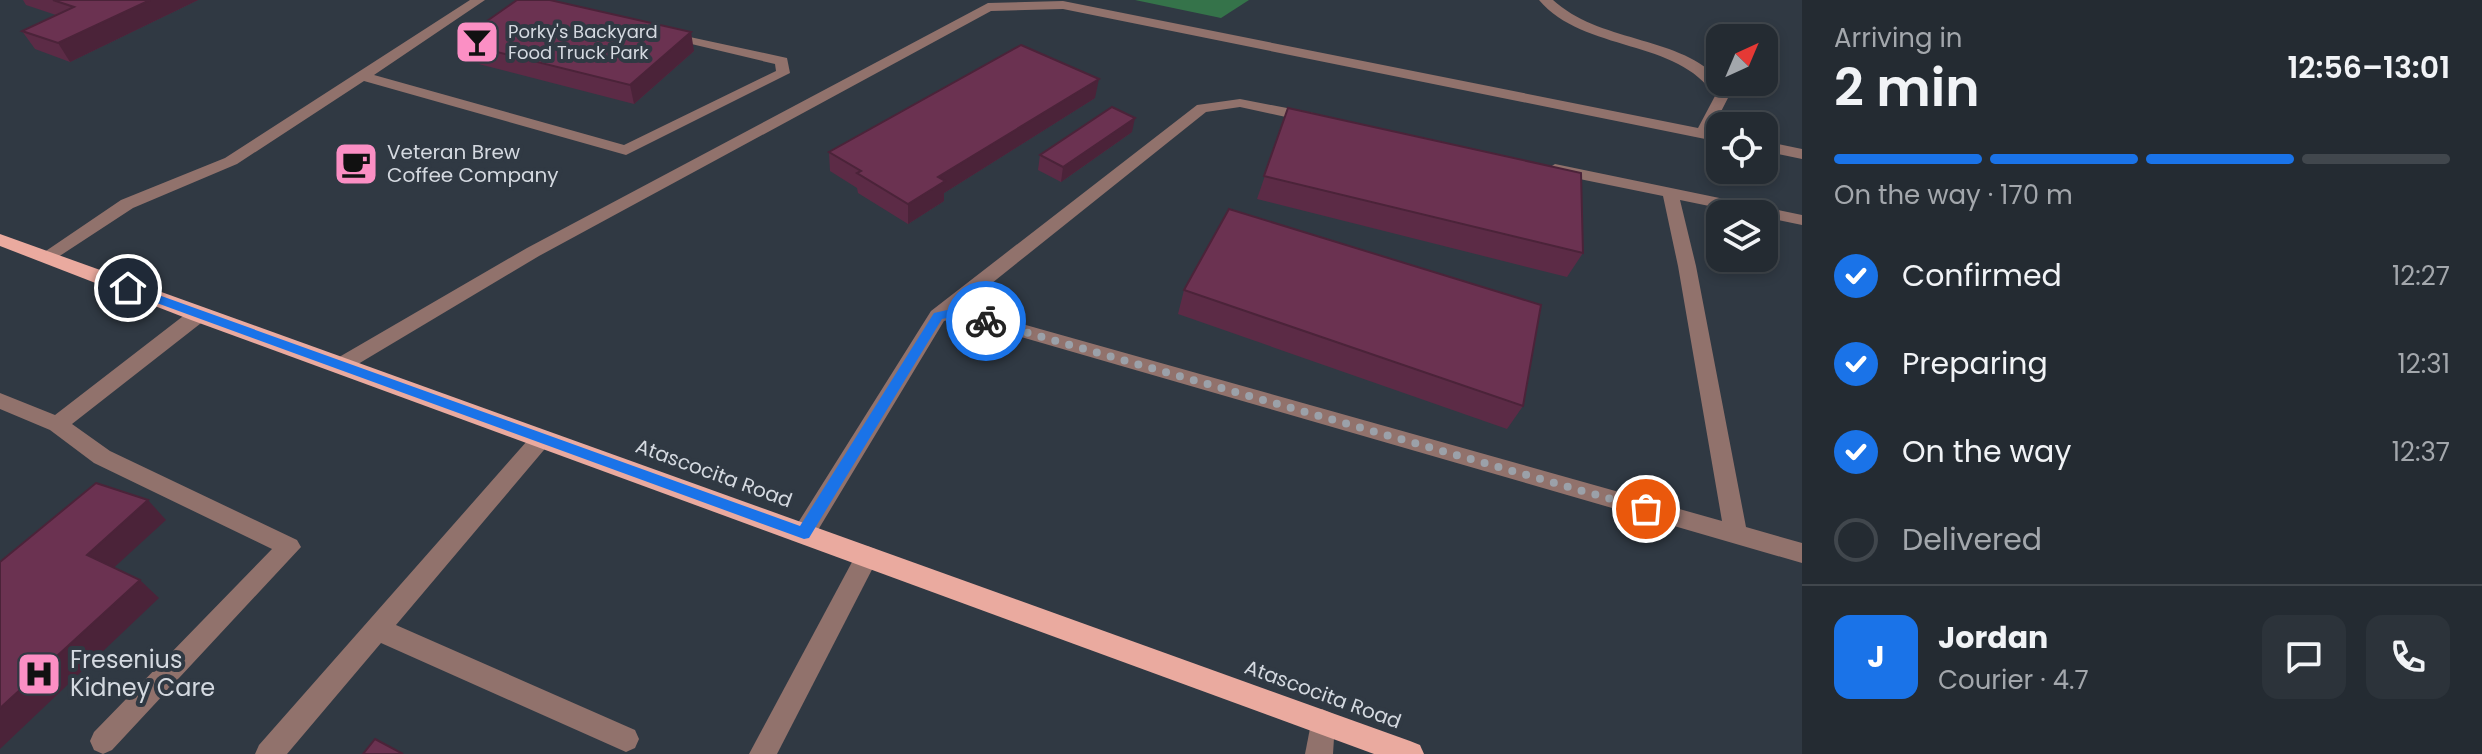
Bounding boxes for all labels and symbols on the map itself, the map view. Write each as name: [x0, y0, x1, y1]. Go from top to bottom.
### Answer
bar icon: Porky's Backyard Food Truck Park: [453, 18, 501, 66]
place label: Porky's Backyard Food Truck Park: [508, 19, 658, 65]
north arrow: [1706, 24, 1778, 96]
place label: Veteran Brew Coffee Company: [387, 138, 558, 189]
cafe icon: Veteran Brew Coffee Company: [332, 140, 380, 188]
pin: [94, 254, 162, 322]
courier: [946, 281, 1026, 361]
street label: Atascocita Road: [632, 432, 796, 514]
pin: [1612, 475, 1680, 543]
place label: Fresenius Kidney Care: [70, 643, 215, 704]
hospital icon: Fresenius Kidney Care: [15, 650, 63, 698]
street label: Atascocita Road: [1241, 653, 1405, 735]

